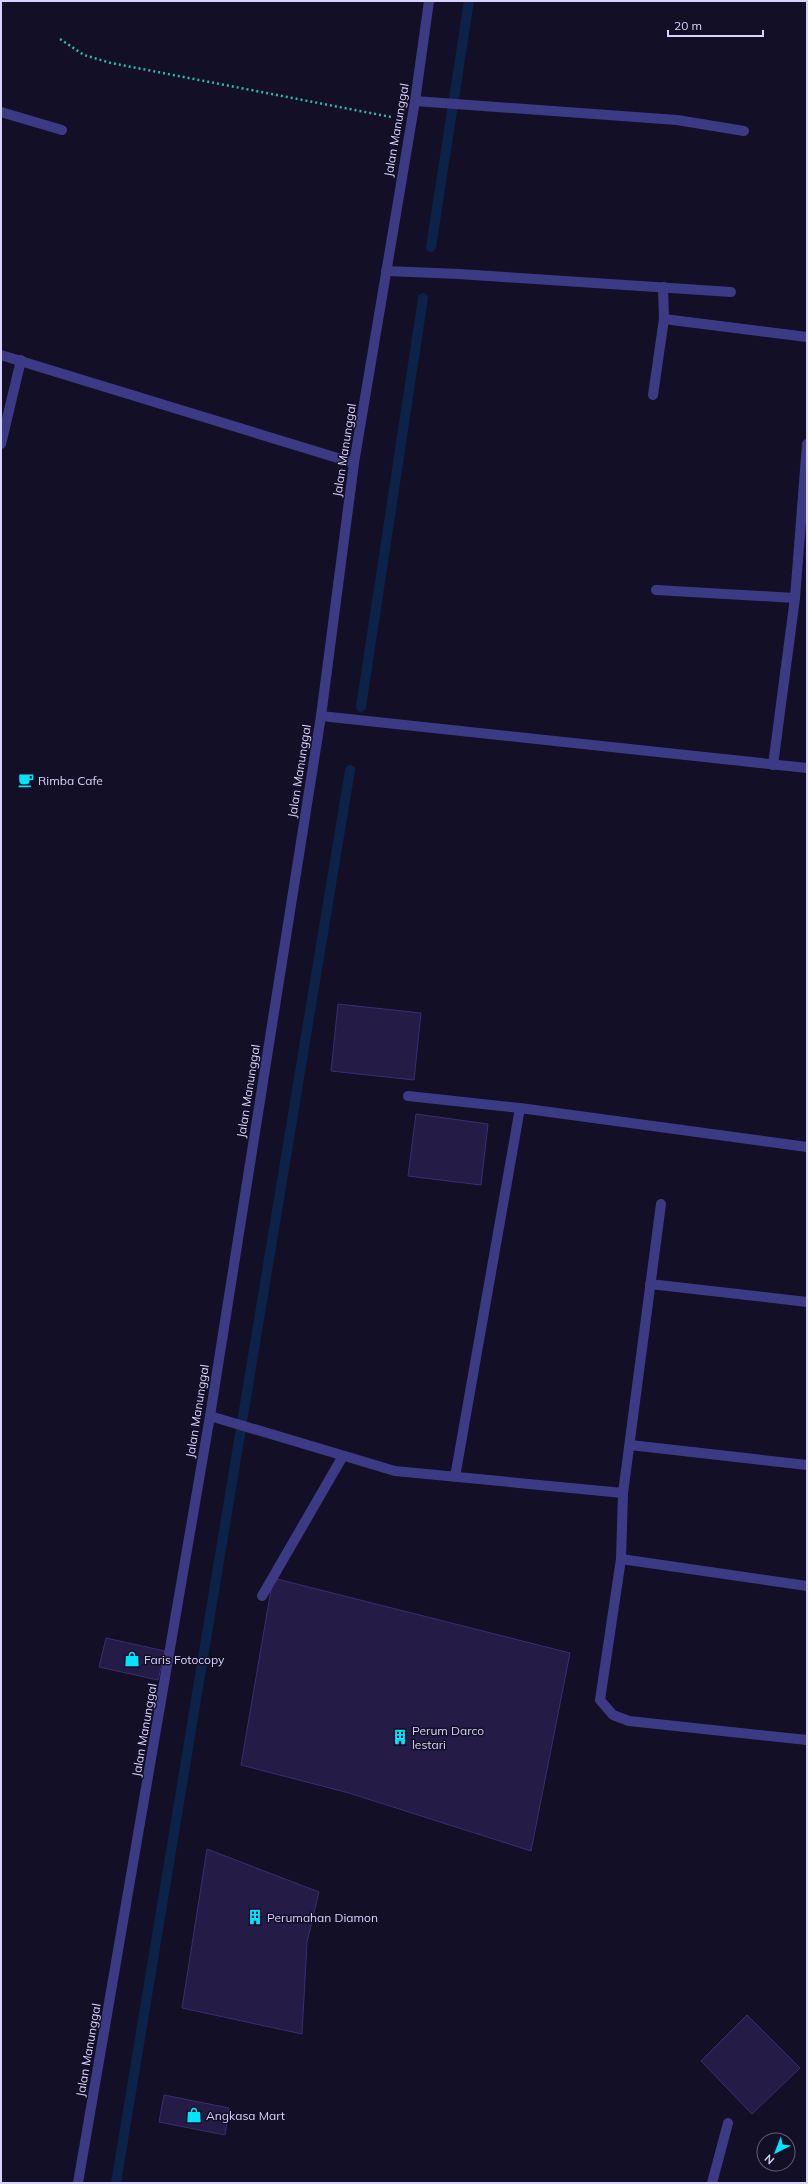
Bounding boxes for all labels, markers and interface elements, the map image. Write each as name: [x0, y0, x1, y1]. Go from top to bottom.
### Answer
scale bar: [668, 12, 763, 38]
text: 20 m: [674, 18, 702, 33]
street label: Jalan Manunggal: [380, 82, 412, 178]
street label: Jalan Manunggal: [329, 402, 359, 498]
street label: Jalan Manunggal: [284, 723, 314, 819]
cafe icon: Rimba Cafe: [17, 771, 35, 789]
place label: Rimba Cafe: [38, 773, 103, 788]
street label: Jalan Manunggal: [233, 1043, 263, 1139]
street label: Jalan Manunggal: [182, 1363, 212, 1459]
shop icon: Faris Fotocopy: [123, 1650, 141, 1668]
place label: Faris Fotocopy: [144, 1652, 225, 1667]
street label: Jalan Manunggal: [128, 1682, 160, 1778]
place label: Perum Darco lestari: [412, 1723, 484, 1752]
building icon: Perum Darco lestari: [391, 1728, 409, 1746]
building icon: Perumahan Diamon: [246, 1908, 264, 1926]
place label: Perumahan Diamon: [267, 1910, 378, 1925]
street label: Jalan Manunggal: [72, 2002, 104, 2098]
shop icon: Angkasa Mart: [185, 2106, 203, 2124]
place label: Angkasa Mart: [206, 2108, 285, 2123]
north arrow: [756, 2132, 796, 2172]
text: N: [762, 2151, 777, 2167]

